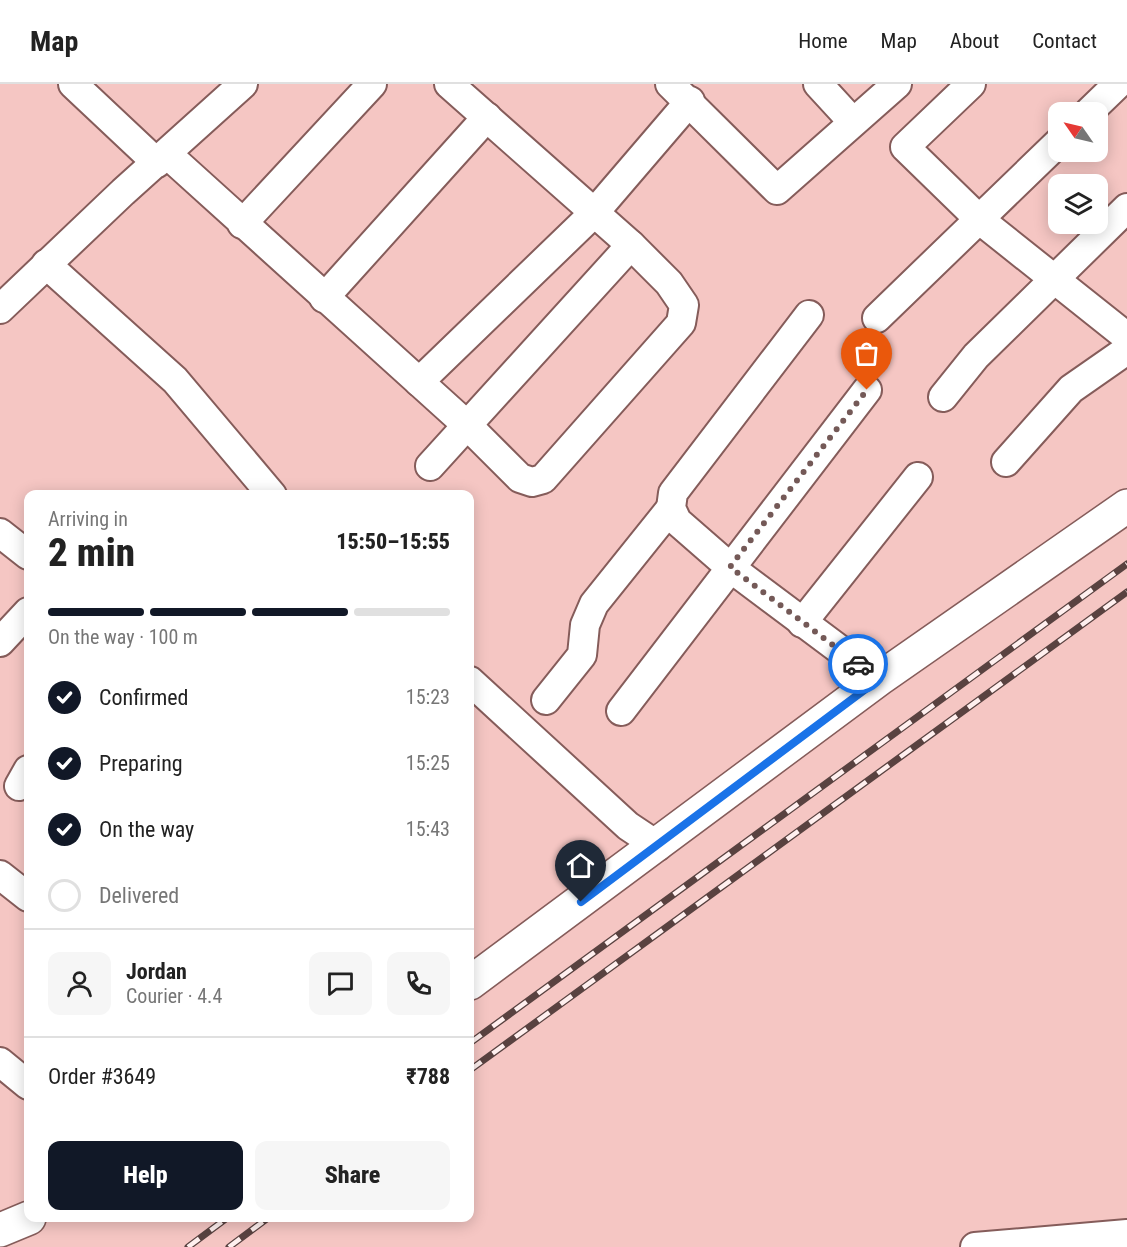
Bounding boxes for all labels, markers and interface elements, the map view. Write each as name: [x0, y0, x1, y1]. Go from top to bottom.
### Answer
text: Map: [30, 25, 78, 58]
text: Home: [798, 29, 848, 53]
text: Map: [881, 29, 917, 53]
text: About: [950, 29, 999, 53]
text: Contact: [1032, 29, 1097, 53]
north arrow: [1048, 102, 1108, 162]
map controls: [1048, 102, 1108, 234]
button: layers: [1048, 174, 1108, 234]
pin: [841, 328, 892, 390]
icon: bag: [850, 337, 883, 370]
text: Arriving in: [48, 507, 128, 531]
text: 15:50–15:55: [336, 529, 450, 554]
text: 2 min: [48, 530, 135, 576]
text: On the way · 100 m: [48, 625, 198, 649]
courier: [828, 634, 888, 694]
icon: car: [842, 648, 875, 681]
icon: check: [48, 681, 81, 714]
text: Confirmed: [99, 685, 188, 710]
text: 15:23: [406, 685, 450, 709]
icon: check: [48, 747, 81, 780]
text: Preparing: [99, 751, 183, 776]
text: 15:25: [406, 751, 450, 775]
icon: check: [48, 813, 81, 846]
text: On the way: [99, 817, 194, 842]
text: 15:43: [406, 817, 450, 841]
pin: [555, 840, 606, 902]
icon: home: [564, 849, 597, 882]
text: Delivered: [99, 883, 179, 908]
button: person: [48, 952, 111, 1015]
button: chat: [309, 952, 372, 1015]
button: phone: [387, 952, 450, 1015]
text: Jordan: [126, 959, 187, 984]
text: Courier · 4.4: [126, 984, 222, 1008]
text: Order #3649: [48, 1064, 156, 1089]
text: ₹788: [406, 1064, 450, 1089]
button: Help: [48, 1141, 243, 1210]
button: Share: [255, 1141, 450, 1210]

